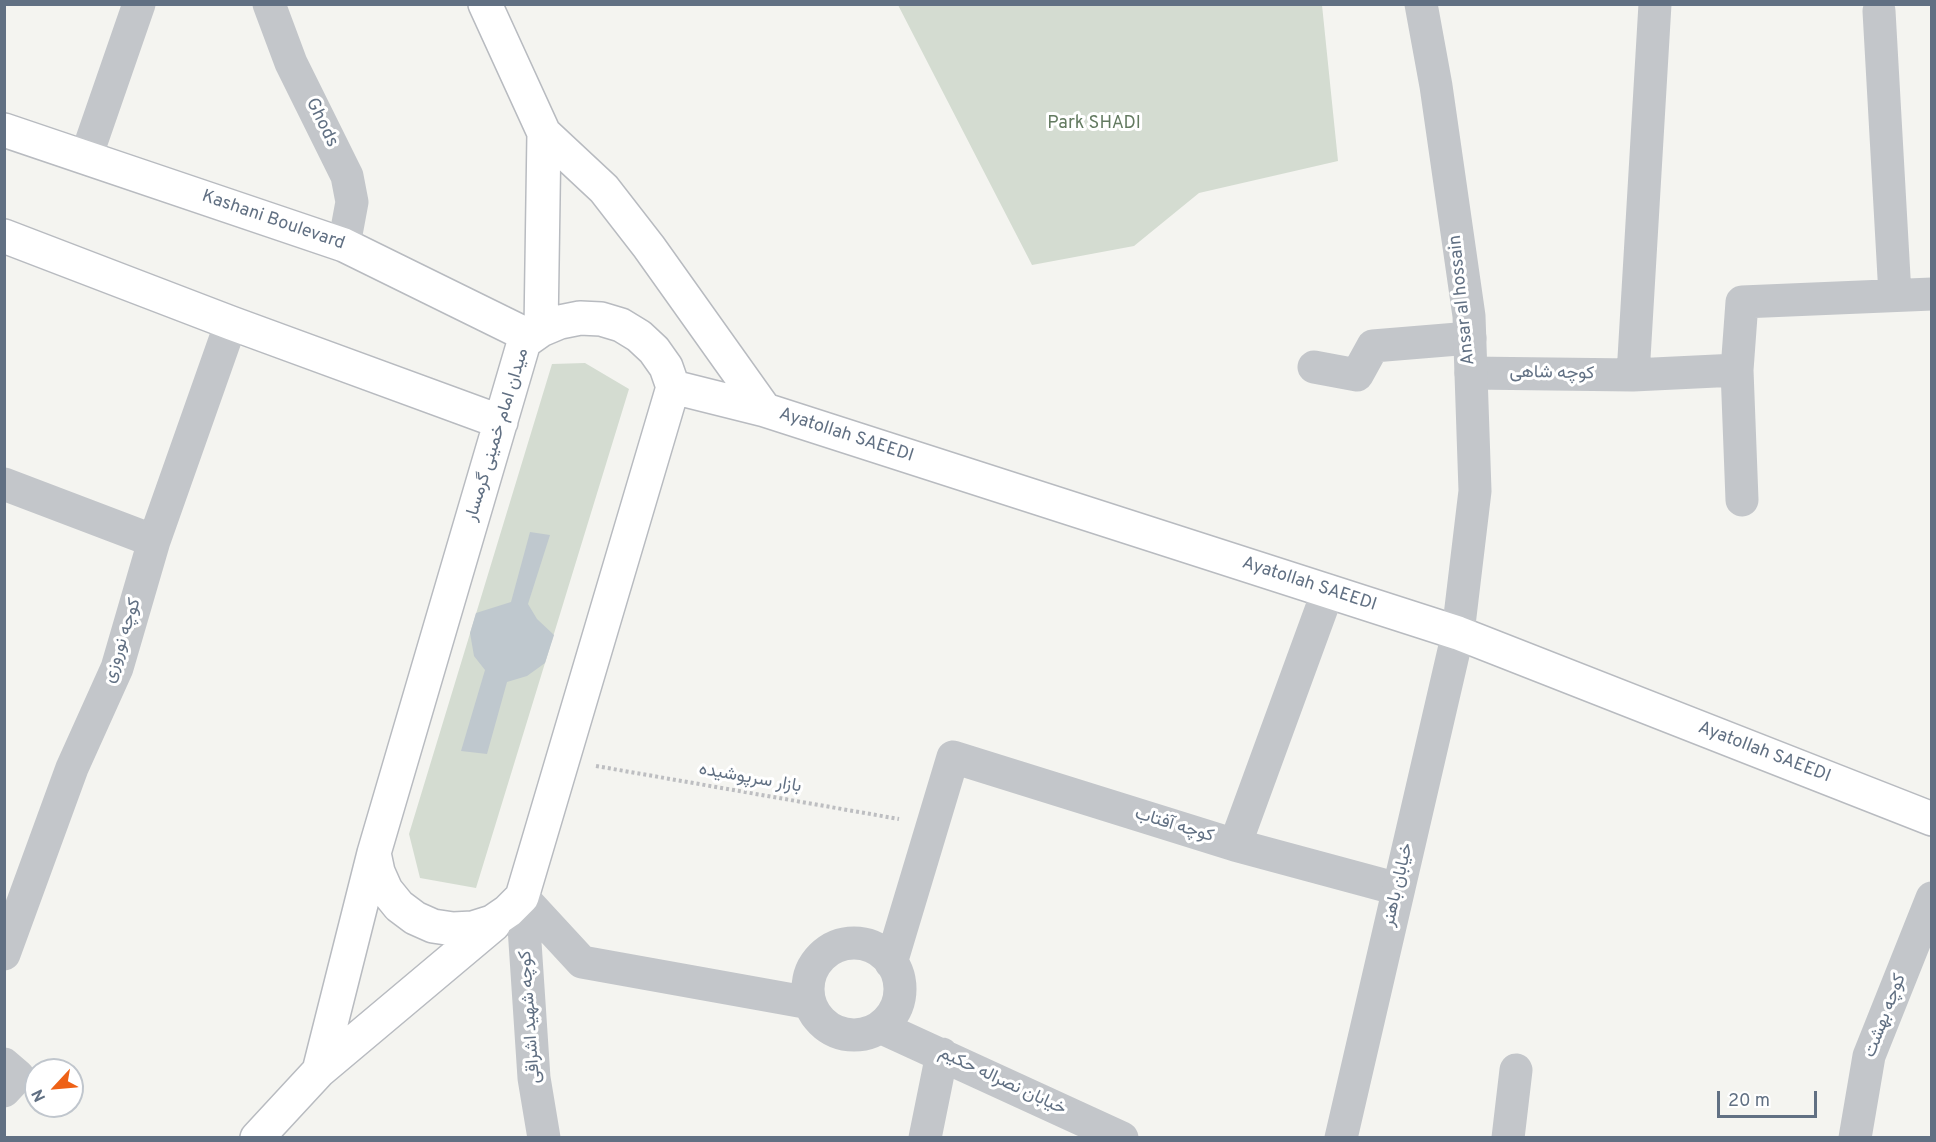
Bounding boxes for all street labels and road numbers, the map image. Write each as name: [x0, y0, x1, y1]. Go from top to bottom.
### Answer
street label: Ghods: [300, 95, 342, 151]
street label: Kashani Boulevard: [199, 186, 347, 256]
street label: Ansar al hossain: [1445, 234, 1481, 366]
street label: میدان امام خمینی گرمسار: [461, 346, 535, 524]
street label: کوچه شاهی: [1509, 362, 1595, 386]
street label: Ayatollah SAEEDI: [776, 404, 916, 468]
street label: Ayatollah SAEEDI: [1239, 553, 1379, 617]
street label: کوچه نوروزی: [99, 596, 147, 686]
street label: Ayatollah SAEEDI: [1695, 718, 1833, 788]
street label: بازار سرپوشیده: [697, 759, 803, 799]
street label: کوچه آفتاب: [1132, 804, 1216, 848]
street label: خیابان باهنر: [1379, 841, 1419, 929]
street label: کوچه شهید اشراقی: [516, 950, 546, 1084]
street label: کوچه بهشت: [1860, 971, 1912, 1061]
street label: خیابان نصراله حکیم: [935, 1043, 1069, 1121]

